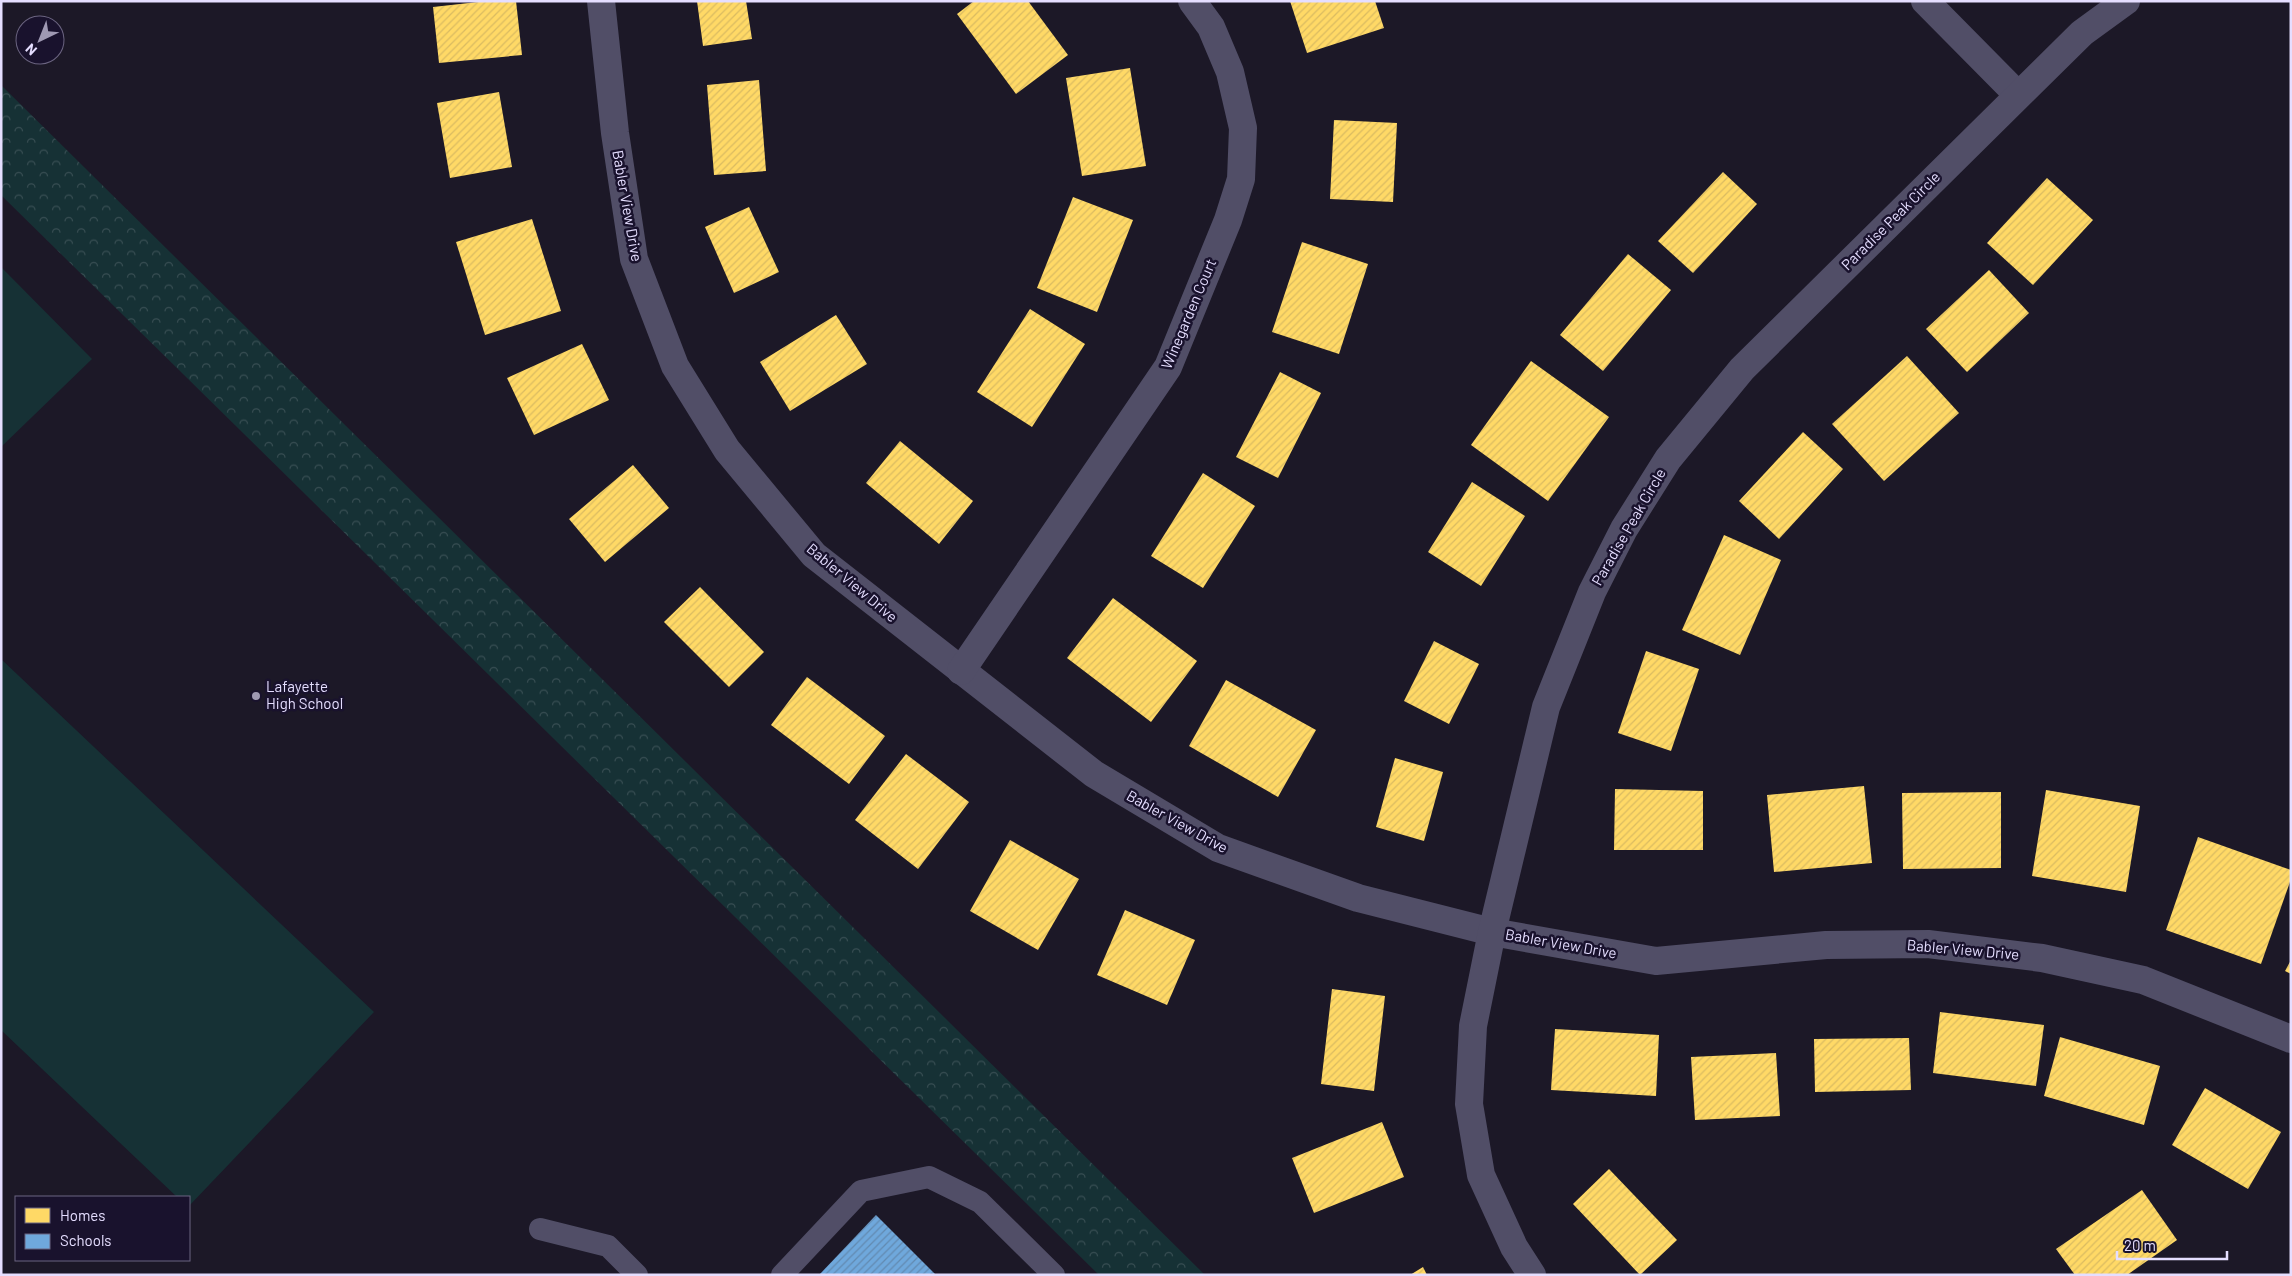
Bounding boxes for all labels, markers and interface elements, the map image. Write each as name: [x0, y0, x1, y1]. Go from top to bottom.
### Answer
north arrow: [15, 15, 65, 65]
text: N: [22, 40, 40, 59]
street label: Babler View Drive: [609, 149, 647, 263]
street label: Paradise Peak Circle: [1837, 167, 1943, 273]
street label: Winegarden Court: [1157, 256, 1219, 371]
street label: Paradise Peak Circle: [1587, 465, 1669, 588]
street label: Babler View Drive: [804, 539, 902, 625]
place label: Lafayette High School: [266, 677, 343, 712]
marker: Lafayette High School: [250, 690, 262, 702]
street label: Babler View Drive: [1124, 786, 1231, 856]
street label: Babler View Drive: [1504, 924, 1618, 962]
street label: Babler View Drive: [1906, 935, 2020, 963]
legend: [15, 1196, 190, 1261]
text: Homes: [60, 1206, 105, 1224]
scale bar: [2117, 1228, 2227, 1260]
text: Schools: [60, 1231, 112, 1249]
text: 20 m: [2124, 1236, 2156, 1254]

